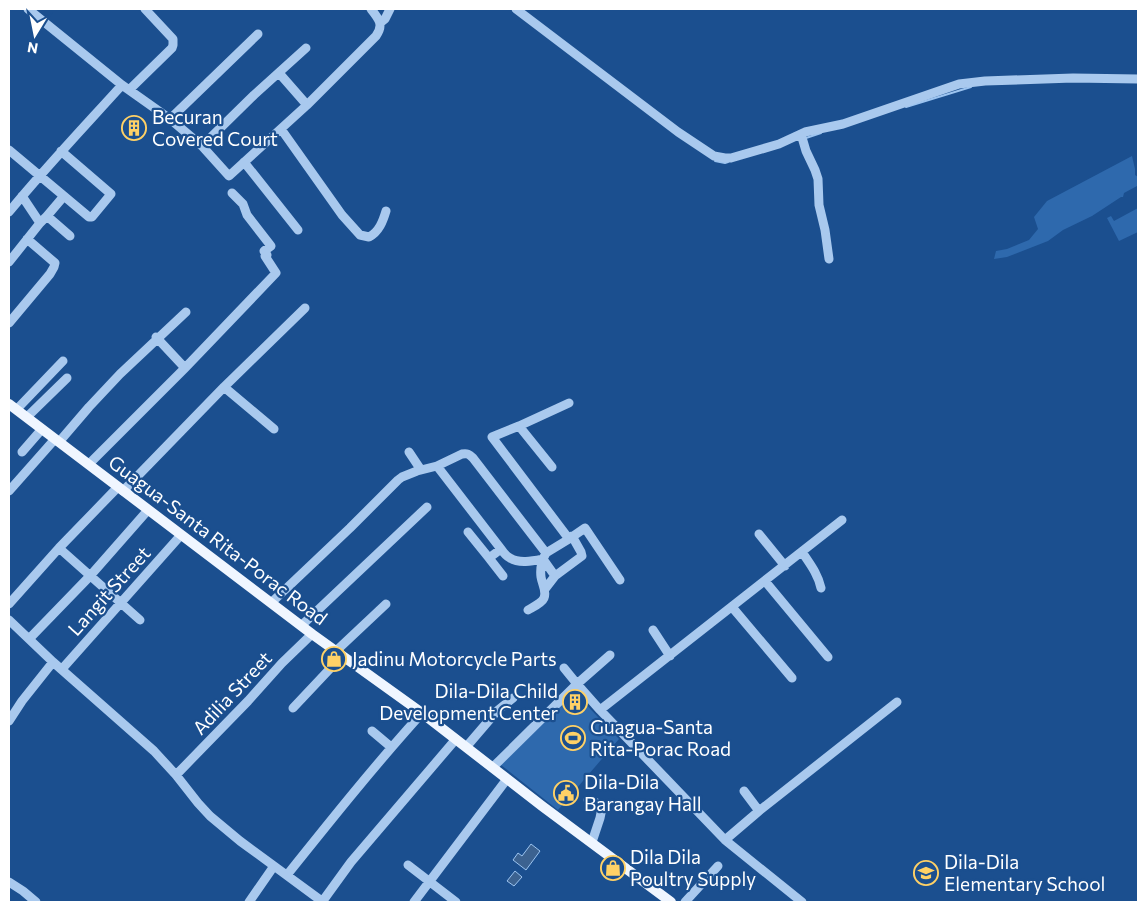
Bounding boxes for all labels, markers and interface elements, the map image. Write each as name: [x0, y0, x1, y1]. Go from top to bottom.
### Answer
north arrow: [10, 10, 60, 60]
text: N: [26, 39, 39, 58]
place label: Becuran Covered Court: [152, 105, 278, 150]
building icon: Becuran Covered Court: [121, 115, 147, 141]
street label: Guagua-Santa Rita-Porac Road: [104, 450, 332, 629]
street label: Langit Street: [63, 541, 155, 640]
street label: Adilia Street: [187, 646, 276, 739]
shop icon: Jadinu Motorcycle Parts: [321, 646, 347, 672]
place label: Jadinu Motorcycle Parts: [352, 647, 557, 670]
place label: Dila-Dila Child Development Center: [379, 679, 558, 724]
building icon: Dila-Dila Child Development Center: [562, 689, 588, 715]
place label: Guagua-Santa Rita-Porac Road: [590, 715, 731, 760]
sports icon: Guagua-Santa Rita-Porac Road: [560, 725, 586, 751]
place label: Dila-Dila Barangay Hall: [584, 770, 702, 815]
public building icon: Dila-Dila Barangay Hall: [553, 780, 579, 806]
place label: Dila Dila Poultry Supply: [630, 845, 756, 890]
place label: Dila-Dila Elementary School: [944, 850, 1105, 895]
shop icon: Dila Dila Poultry Supply: [600, 855, 626, 881]
school or university icon: Dila-Dila Elementary School: [913, 860, 939, 886]

